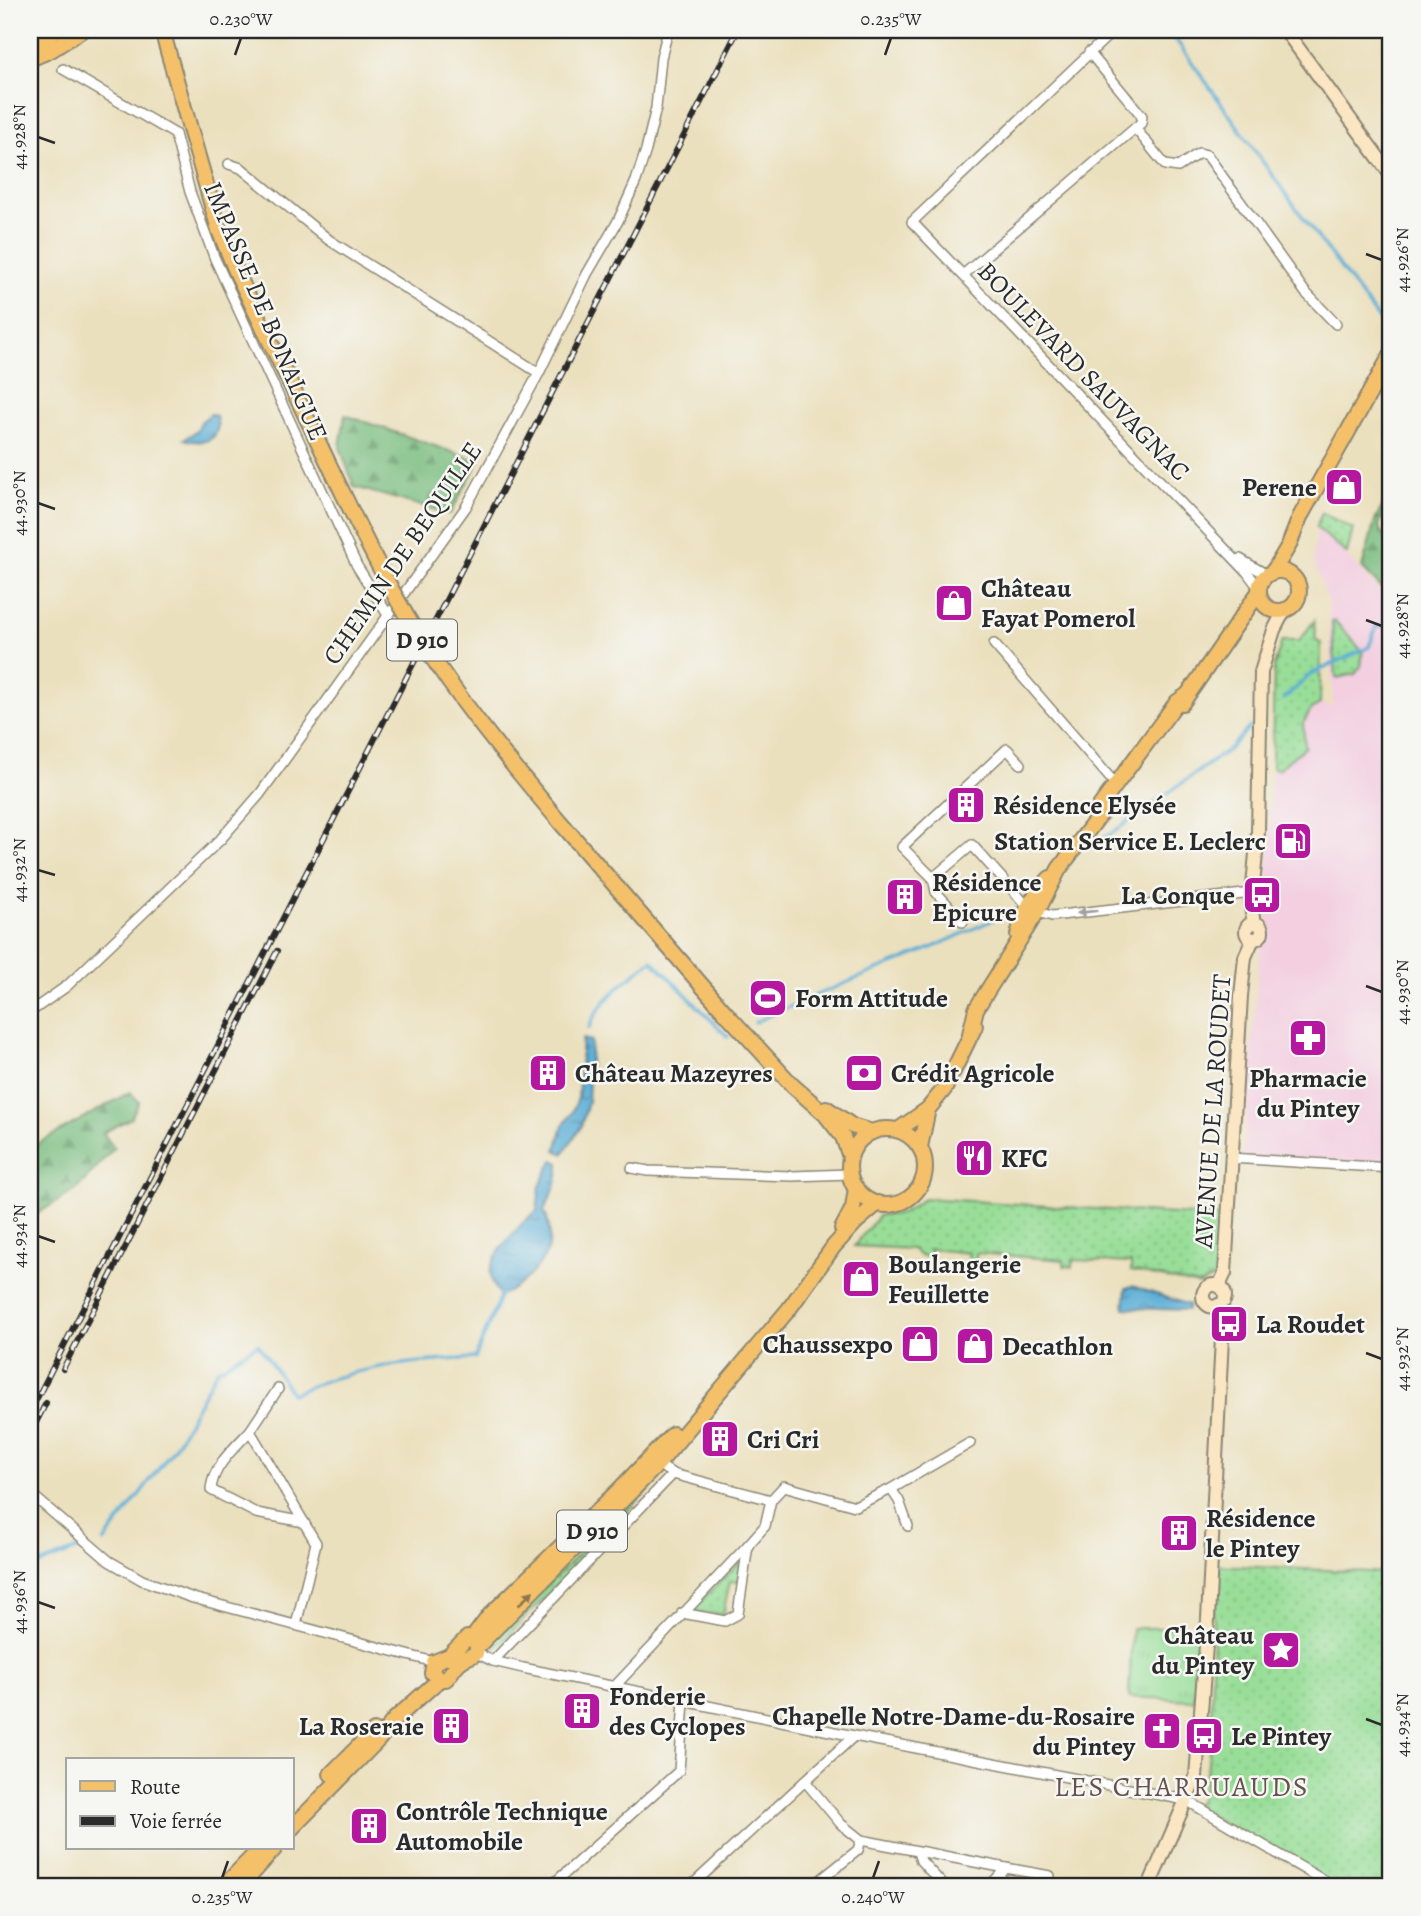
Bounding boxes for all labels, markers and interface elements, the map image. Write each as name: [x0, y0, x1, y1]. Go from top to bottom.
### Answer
text: 0.230°W: [210, 7, 273, 31]
text: 0.235°W: [860, 7, 922, 31]
text: 44.928°N: [7, 104, 31, 170]
street label: IMPASSE DE BONALGUE: [195, 176, 336, 446]
text: 44.926°N: [1390, 227, 1414, 293]
street label: BOULEVARD SAUVAGNAC: [970, 254, 1198, 488]
street label: CHEMIN DE BEQUILLE: [315, 435, 490, 671]
shop icon: Perene: [1323, 466, 1365, 508]
text: 44.930°N: [7, 470, 31, 536]
place label: Perene: [1242, 470, 1317, 505]
place label: Château Fayat Pomerol: [981, 571, 1135, 636]
shop icon: Château Fayat Pomerol: [933, 582, 975, 624]
text: 44.928°N: [1390, 593, 1414, 659]
road number: D 910: [387, 620, 457, 660]
building icon: Résidence Elysée: [945, 784, 987, 826]
place label: Résidence Elysée: [993, 788, 1176, 823]
fuel station icon: Station Service E. Leclerc: [1272, 820, 1314, 862]
place label: Station Service E. Leclerc: [994, 824, 1266, 859]
text: 44.932°N: [7, 838, 31, 902]
place label: Résidence Epicure: [932, 865, 1042, 930]
bus stop icon: La Conque: [1241, 874, 1283, 916]
building icon: Résidence Epicure: [884, 876, 926, 918]
place label: La Conque: [1121, 878, 1235, 913]
one-way arrow: [1076, 907, 1098, 918]
text: 44.930°N: [1390, 959, 1414, 1025]
street label: AVENUE DE LA ROUDET: [1185, 973, 1240, 1250]
sports icon: Form Attitude: [747, 977, 789, 1019]
place label: Form Attitude: [795, 981, 948, 1016]
pharmacy icon: Pharmacie du Pintey: [1287, 1017, 1329, 1059]
building icon: Château Mazeyres: [527, 1052, 569, 1094]
bank icon: Crédit Agricole: [843, 1052, 885, 1094]
place label: Château Mazeyres: [575, 1056, 773, 1091]
place label: Crédit Agricole: [891, 1056, 1055, 1091]
place label: Pharmacie du Pintey: [1249, 1061, 1367, 1126]
restaurant icon: KFC: [953, 1137, 995, 1179]
place label: KFC: [1001, 1141, 1048, 1176]
text: 44.934°N: [7, 1204, 31, 1268]
place label: Boulangerie Feuillette: [888, 1247, 1021, 1312]
shop icon: Boulangerie Feuillette: [840, 1258, 882, 1300]
bus stop icon: La Roudet: [1208, 1303, 1250, 1345]
place label: La Roudet: [1256, 1307, 1365, 1342]
shop icon: Chaussexpo: [899, 1323, 941, 1365]
shop icon: Decathlon: [954, 1325, 996, 1367]
place label: Chaussexpo: [763, 1327, 893, 1362]
text: 44.932°N: [1390, 1327, 1414, 1391]
place label: Decathlon: [1002, 1329, 1113, 1364]
building icon: Cri Cri: [699, 1418, 741, 1460]
place label: Cri Cri: [747, 1422, 819, 1457]
place label: Résidence le Pintey: [1206, 1501, 1316, 1566]
road number: D 910: [557, 1511, 627, 1552]
building icon: Résidence le Pintey: [1158, 1512, 1200, 1554]
text: 44.936°N: [7, 1570, 31, 1634]
one-way arrow: [518, 1590, 534, 1606]
place label: Château du Pintey: [1151, 1618, 1255, 1683]
place icon: Château du Pintey: [1260, 1629, 1302, 1671]
place label: Fonderie des Cyclopes: [609, 1679, 746, 1744]
building icon: Fonderie des Cyclopes: [561, 1690, 603, 1732]
text: 44.934°N: [1390, 1693, 1414, 1757]
place label: Chapelle Notre-Dame-du-Rosaire du Pintey: [772, 1699, 1136, 1764]
building icon: La Roseraie: [430, 1705, 472, 1747]
place label: La Roseraie: [299, 1709, 424, 1744]
church icon: Chapelle Notre-Dame-du-Rosaire du Pintey: [1141, 1710, 1183, 1752]
bus stop icon: Le Pintey: [1183, 1715, 1225, 1757]
place label: Le Pintey: [1231, 1719, 1332, 1754]
legend: [66, 1758, 294, 1850]
district label: LES CHARRUAUDS: [1054, 1768, 1310, 1806]
text: Route: [130, 1773, 180, 1801]
place label: Contrôle Technique Automobile: [395, 1794, 608, 1859]
building icon: Contrôle Technique Automobile: [348, 1805, 390, 1847]
text: Voie ferrée: [129, 1807, 222, 1835]
text: 0.235°W: [191, 1885, 253, 1909]
text: 0.240°W: [841, 1885, 905, 1909]

